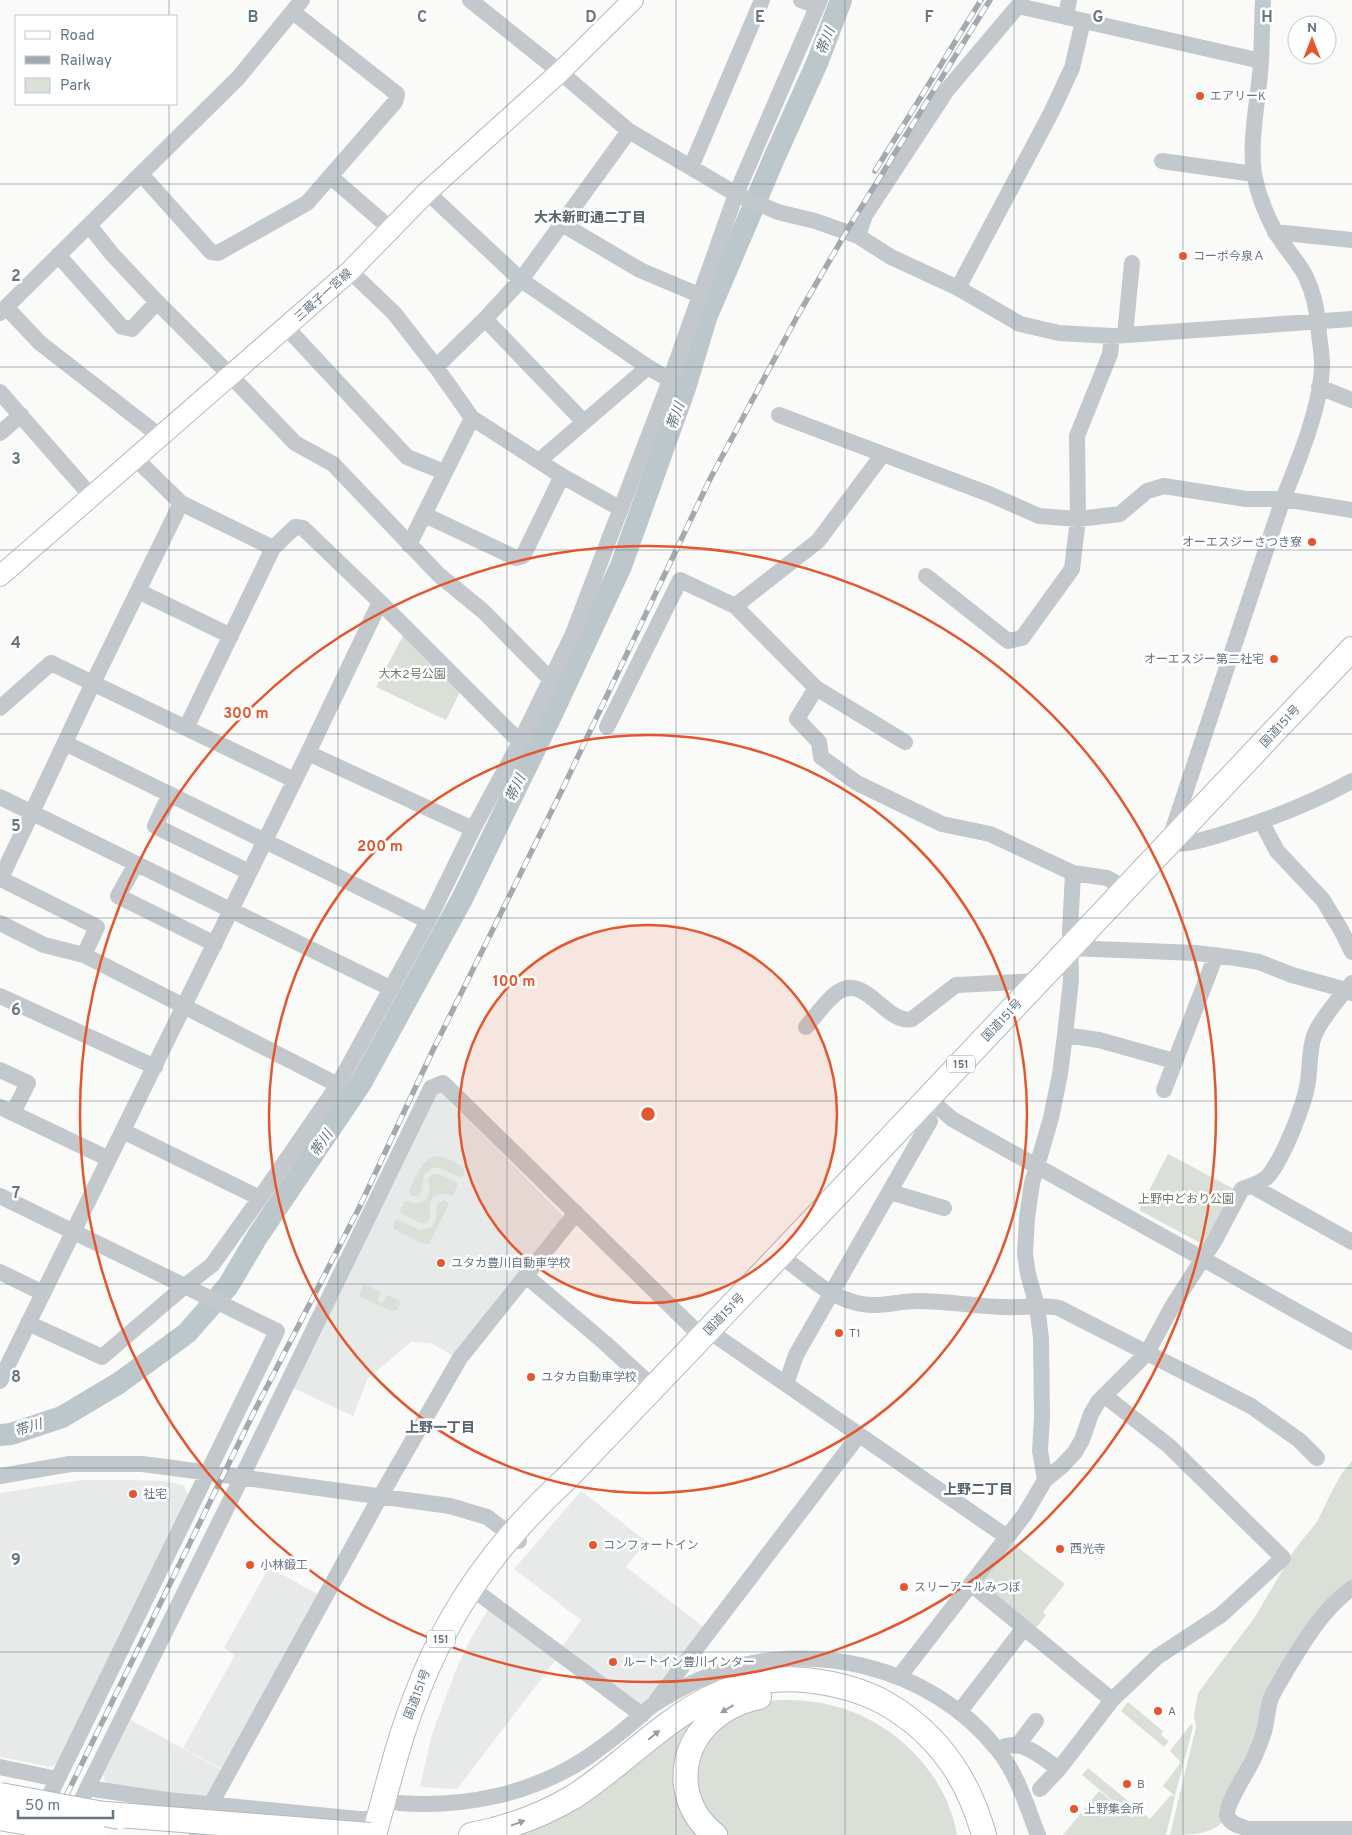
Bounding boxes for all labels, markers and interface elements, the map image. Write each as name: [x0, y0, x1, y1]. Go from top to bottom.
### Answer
text: B: [247, 8, 259, 28]
text: C: [417, 8, 427, 28]
text: D: [585, 8, 597, 28]
text: E: [755, 8, 765, 28]
text: F: [924, 8, 934, 28]
text: G: [1093, 8, 1103, 28]
text: H: [1261, 8, 1273, 28]
legend: [15, 15, 178, 105]
north arrow: [1287, 15, 1337, 65]
text: N: [1307, 20, 1317, 37]
water label: 帯川: [813, 24, 840, 58]
text: Road: [60, 27, 95, 46]
text: Railway: [60, 52, 112, 71]
text: Park: [60, 77, 91, 96]
place label: エアリーK: [1210, 89, 1266, 105]
marker: エアリーK: [1194, 90, 1206, 102]
district label: 大木新町通二丁目: [534, 210, 646, 227]
place label: コーポ今泉Ａ: [1193, 249, 1265, 265]
marker: コーポ今泉Ａ: [1177, 250, 1189, 262]
street label: 三蔵子一宮線: [292, 266, 356, 326]
text: 2: [11, 267, 21, 287]
water label: 帯川: [664, 399, 690, 433]
text: 3: [11, 450, 21, 470]
place label: オーエスジーさつき寮: [1182, 535, 1302, 551]
marker: オーエスジーさつき寮: [1306, 536, 1318, 548]
text: 4: [11, 634, 21, 654]
place label: オーエスジー第二社宅: [1144, 652, 1264, 668]
marker: オーエスジー第二社宅: [1268, 653, 1280, 665]
park label: 大木2号公園: [378, 667, 446, 683]
street label: 国道151号: [1257, 702, 1304, 751]
text: 300 m: [223, 705, 269, 724]
water label: 帯川: [503, 771, 531, 805]
text: 5: [11, 817, 21, 837]
text: 200 m: [357, 838, 403, 857]
text: 100 m: [493, 973, 535, 992]
street label: 国道151号: [979, 996, 1026, 1045]
text: 6: [11, 1001, 21, 1021]
road number: 151: [947, 1056, 975, 1072]
centre of rings: [639, 1105, 657, 1123]
water label: 帯川: [307, 1126, 338, 1160]
text: 7: [12, 1184, 20, 1204]
park label: 上野中どおり公園: [1138, 1192, 1234, 1208]
place label: ユタカ豊川自動車学校: [451, 1256, 571, 1272]
marker: ユタカ豊川自動車学校: [435, 1257, 447, 1269]
street label: 国道151号: [701, 1290, 749, 1339]
place label: T1: [849, 1326, 861, 1342]
marker: T1: [833, 1327, 845, 1339]
text: 8: [11, 1368, 21, 1388]
place label: ユタカ自動車学校: [541, 1370, 637, 1386]
marker: ユタカ自動車学校: [525, 1371, 537, 1383]
water label: 帯川: [13, 1416, 46, 1440]
district label: 上野一丁目: [405, 1420, 475, 1437]
district label: 上野二丁目: [943, 1482, 1013, 1499]
place label: 社宅: [143, 1487, 167, 1503]
marker: 社宅: [127, 1488, 139, 1500]
place label: コンフォートイン: [603, 1538, 699, 1554]
marker: コンフォートイン: [587, 1539, 599, 1551]
place label: 西光寺: [1070, 1542, 1106, 1558]
marker: 西光寺: [1054, 1543, 1066, 1555]
text: 9: [11, 1551, 21, 1571]
place label: 小林鍛工: [260, 1558, 308, 1574]
marker: 小林鍛工: [244, 1559, 256, 1571]
place label: スリーアールみつぼ: [914, 1580, 1021, 1596]
marker: スリーアールみつぼ: [898, 1581, 910, 1593]
road number: 151: [427, 1630, 455, 1648]
place label: ルートイン豊川インター: [623, 1655, 755, 1671]
marker: ルートイン豊川インター: [607, 1656, 619, 1668]
street label: 国道151号: [401, 1667, 435, 1722]
one-way arrow: [721, 1704, 734, 1713]
place label: A: [1168, 1704, 1176, 1720]
marker: A: [1152, 1705, 1164, 1717]
one-way arrow: [647, 1729, 660, 1740]
place label: B: [1137, 1777, 1145, 1793]
marker: B: [1121, 1778, 1133, 1790]
scale bar: [18, 1788, 112, 1820]
text: 50 m: [25, 1797, 60, 1816]
place label: 上野集会所: [1084, 1802, 1144, 1818]
marker: 上野集会所: [1068, 1803, 1080, 1815]
one-way arrow: [511, 1819, 526, 1826]

